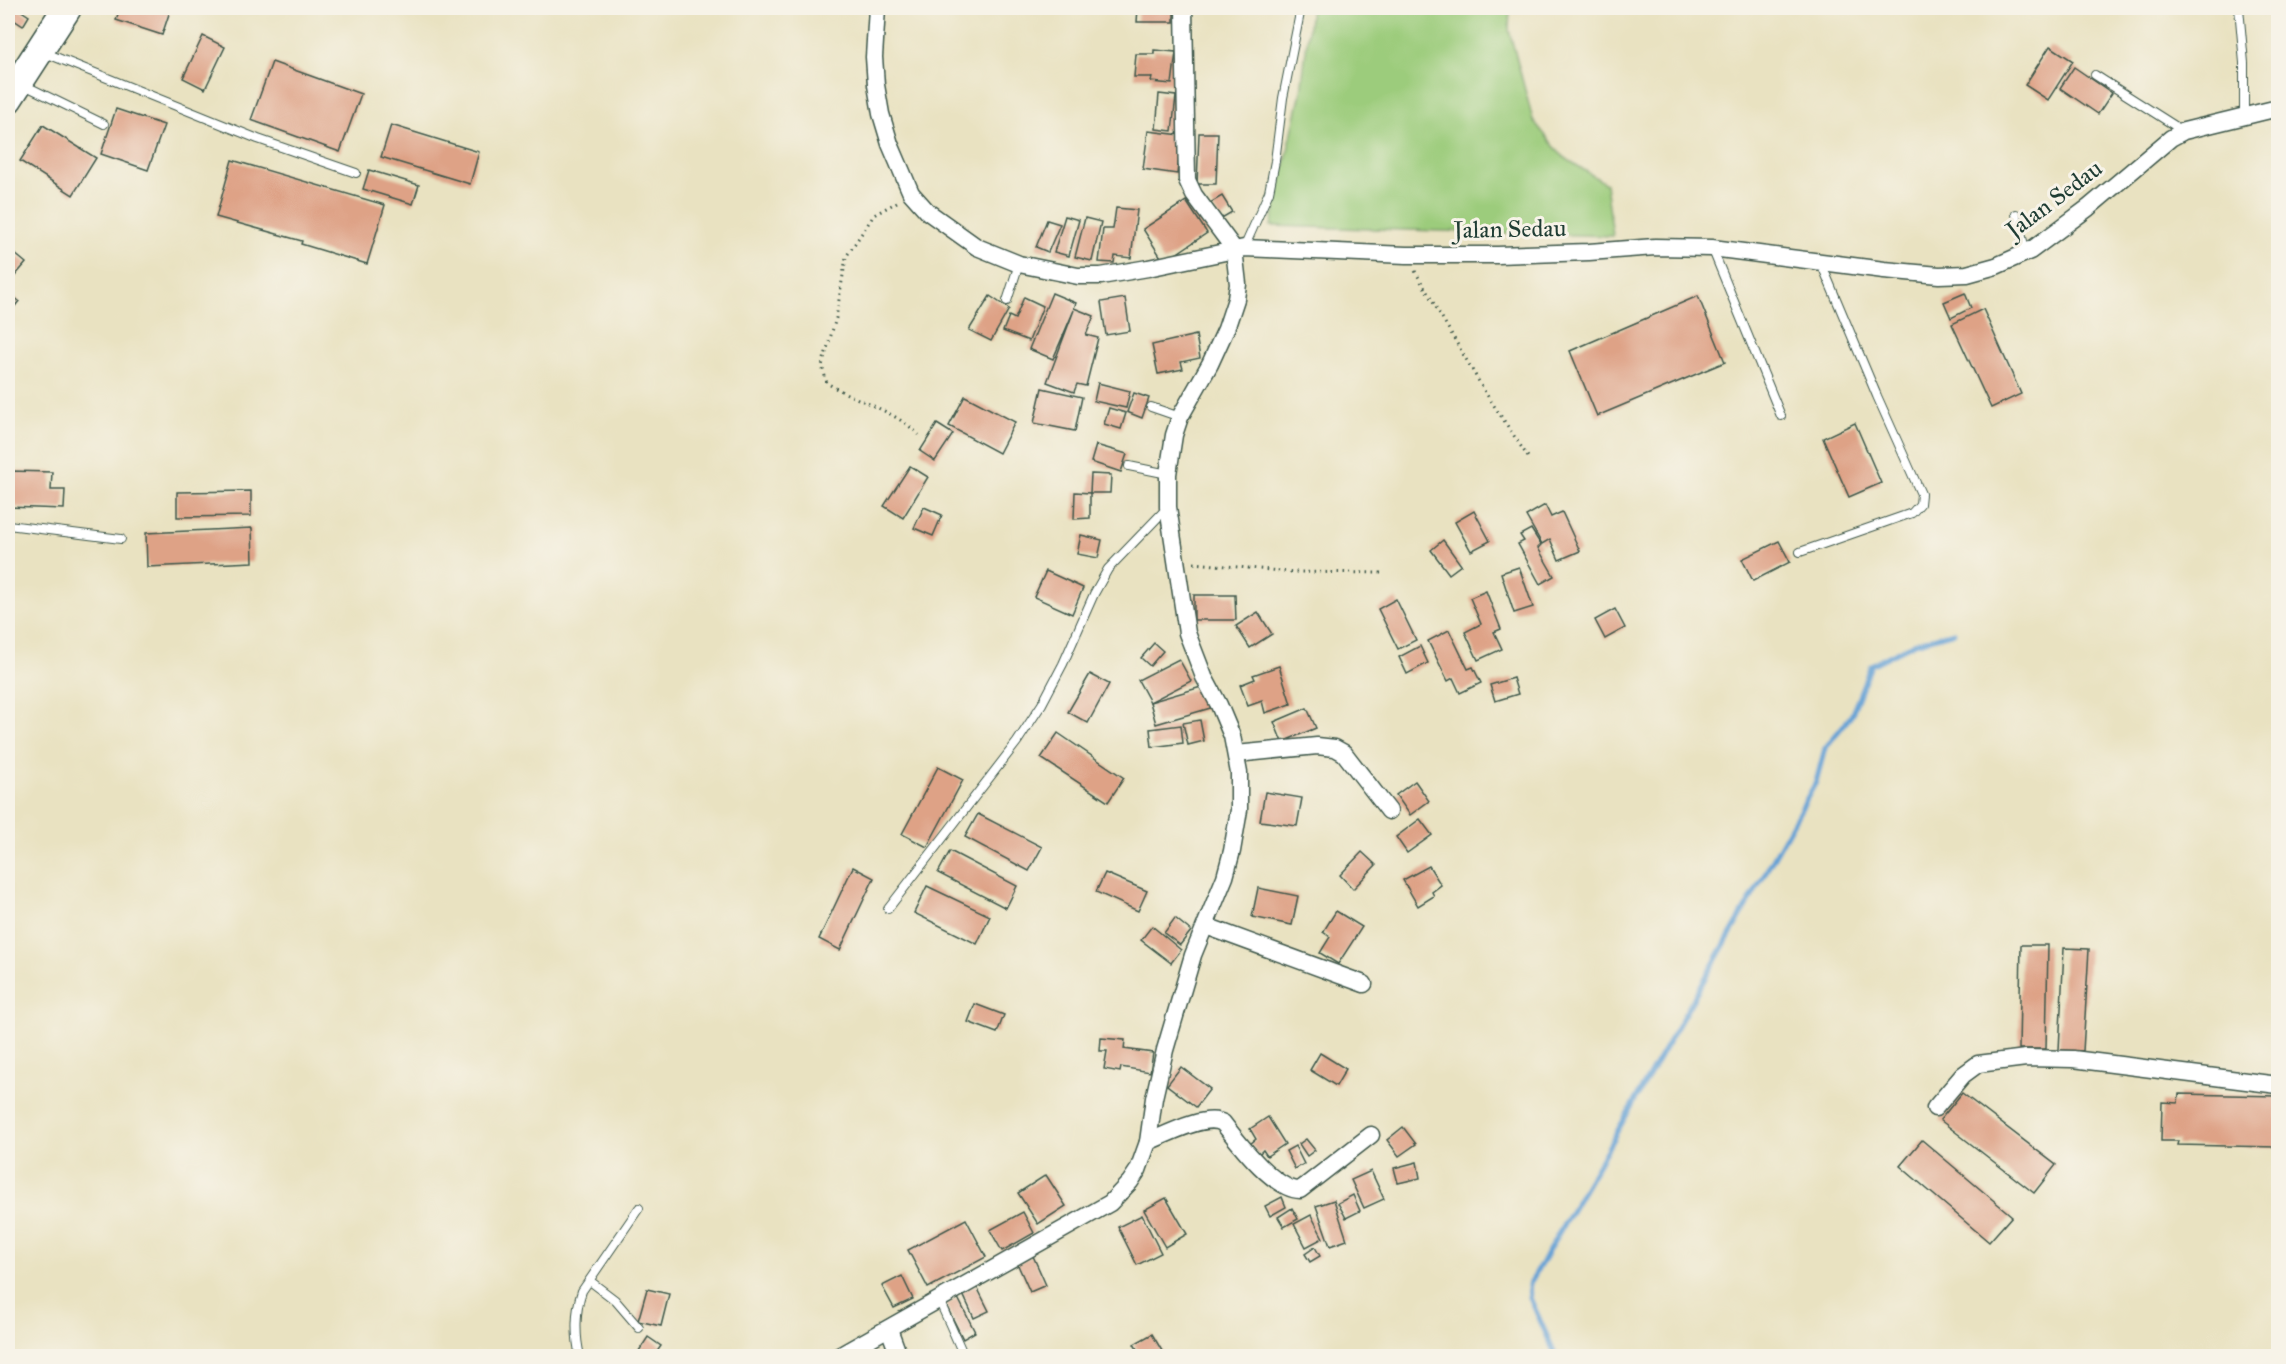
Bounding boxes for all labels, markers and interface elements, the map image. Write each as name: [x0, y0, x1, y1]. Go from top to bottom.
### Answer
street label: Jalan Sedau: [1998, 153, 2108, 247]
street label: Jalan Sedau: [1450, 213, 1567, 245]

